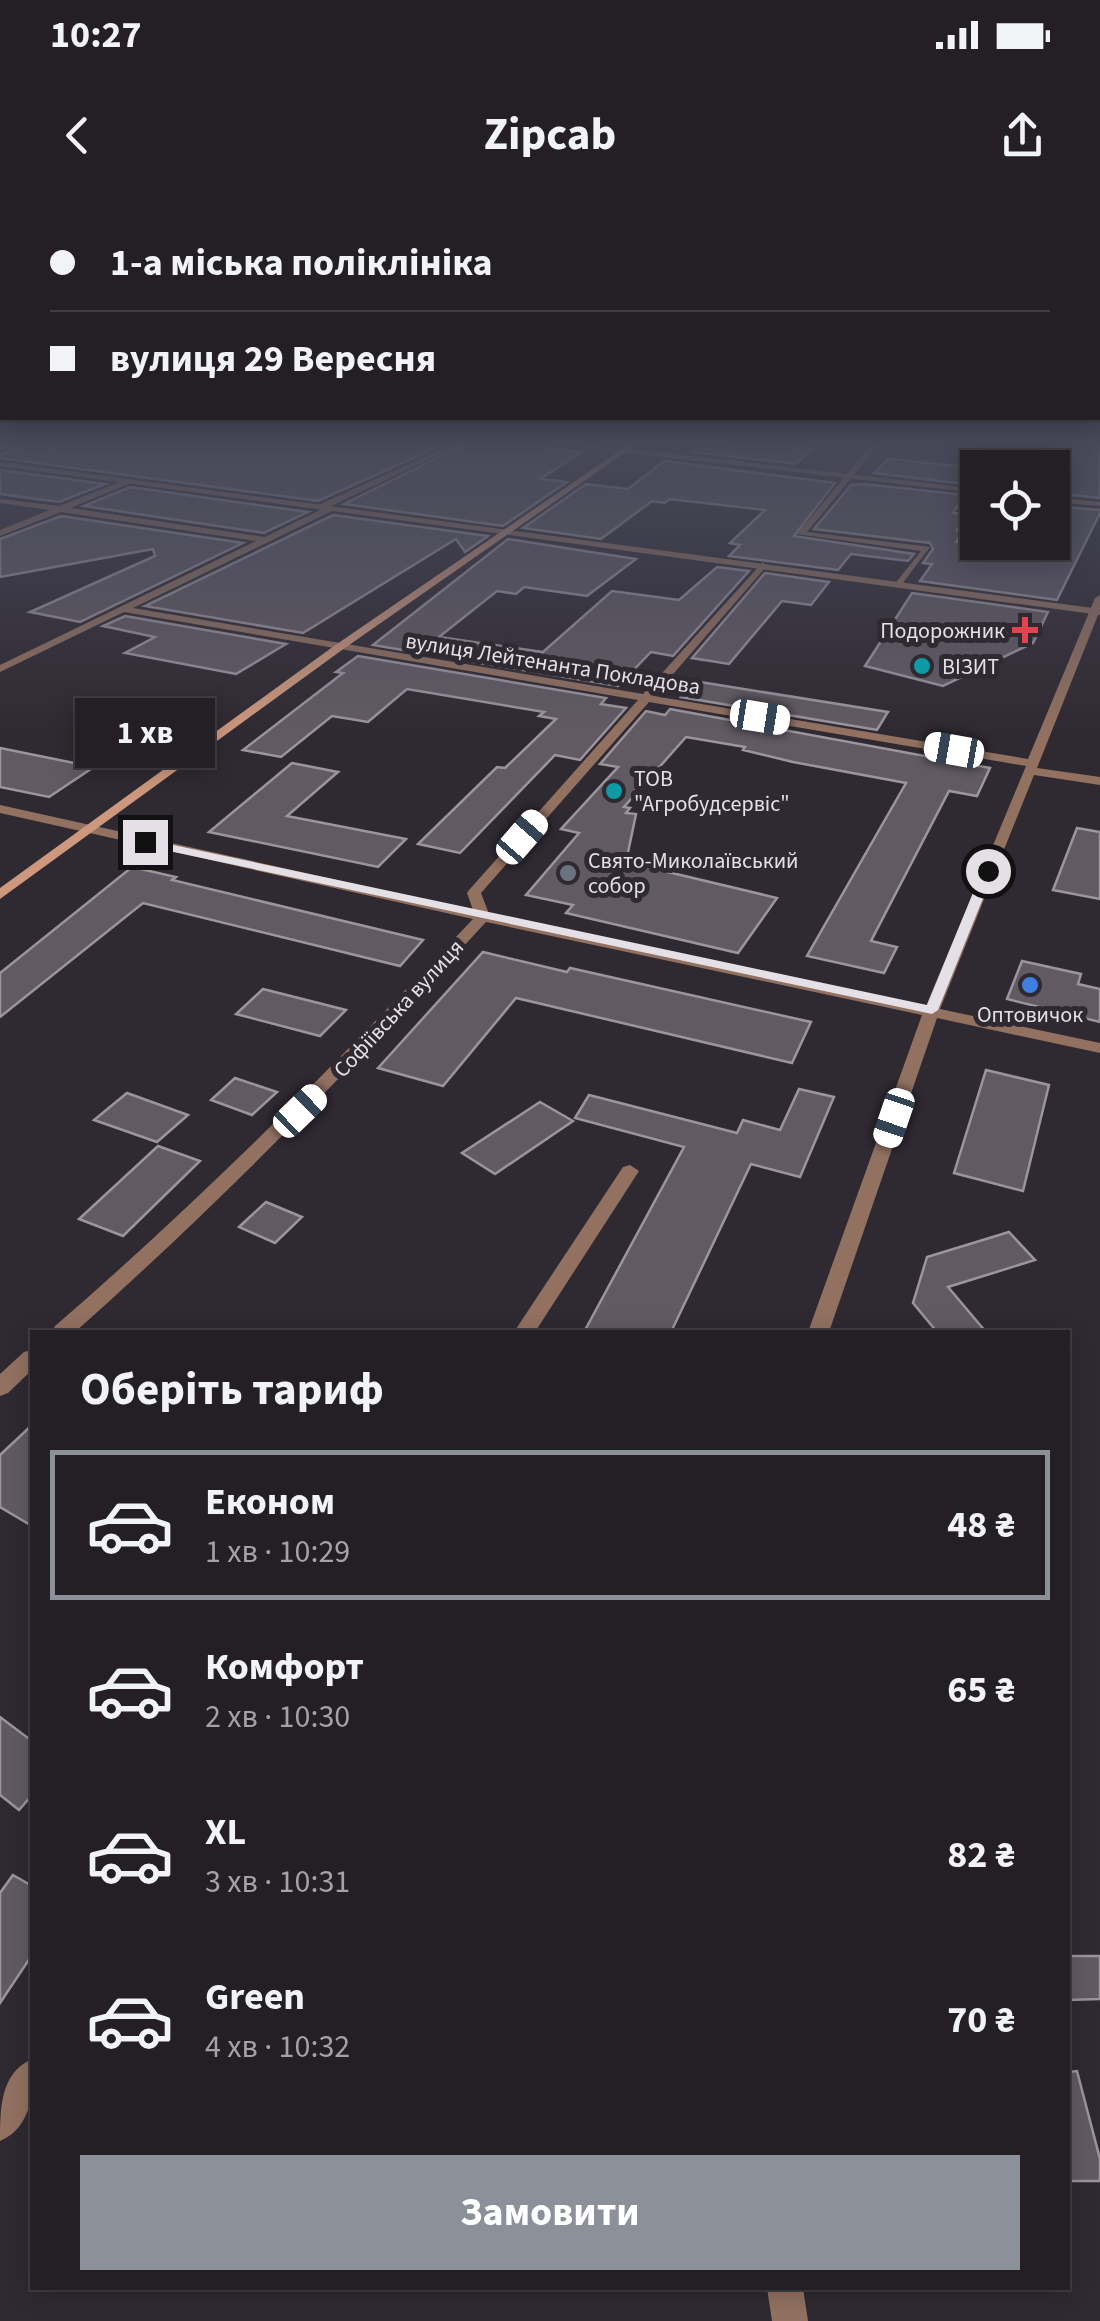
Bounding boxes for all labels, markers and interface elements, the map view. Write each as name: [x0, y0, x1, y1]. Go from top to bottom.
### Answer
text: 10:27: [50, 8, 142, 62]
text: Zipcab: [484, 103, 616, 167]
icon: back: [50, 108, 105, 163]
icon: share: [995, 108, 1050, 163]
text: 1-а міська поліклініка: [110, 236, 493, 290]
text: вулиця 29 Вересня: [110, 332, 436, 386]
map controls: [960, 450, 1070, 560]
button: locate: [960, 450, 1070, 560]
place label: Подорожник: [880, 615, 1005, 647]
marker: Подорожник: [1014, 619, 1036, 641]
street label: вулиця Лейтенанта Покладова: [403, 625, 702, 703]
place label: ВІЗИТ: [942, 651, 999, 683]
marker: ВІЗИТ: [911, 655, 933, 677]
callout: 1 хв: [75, 697, 215, 767]
car: [728, 697, 792, 737]
text: 1 хв: [117, 710, 173, 756]
car: [922, 730, 986, 770]
place label: ТОВ "Агробудсервіс": [634, 763, 790, 820]
marker: ТОВ "Агробудсервіс": [603, 780, 625, 802]
car: [491, 805, 553, 869]
route end: [123, 820, 168, 865]
place label: Свято-Миколаївський собор: [588, 845, 799, 902]
route start: [966, 849, 1011, 894]
marker: Свято-Миколаївський собор: [557, 862, 579, 884]
street label: Софіївська вулиця: [326, 932, 471, 1085]
marker: Оптовичок: [1019, 974, 1041, 996]
place label: Оптовичок: [977, 999, 1083, 1031]
car: [268, 1079, 332, 1143]
car: [870, 1085, 918, 1151]
text: Оберіть тариф: [80, 1358, 384, 1422]
text: Економ: [205, 1475, 335, 1529]
icon: car: [85, 1480, 175, 1570]
text: 48 ₴: [947, 1498, 1015, 1552]
text: 1 хв · 10:29: [205, 1529, 350, 1575]
text: Комфорт: [205, 1640, 364, 1694]
icon: car: [85, 1645, 175, 1735]
text: 65 ₴: [947, 1663, 1015, 1717]
text: 2 хв · 10:30: [205, 1694, 350, 1740]
text: XL: [205, 1805, 246, 1859]
icon: car: [85, 1810, 175, 1900]
text: 82 ₴: [947, 1828, 1015, 1882]
text: 3 хв · 10:31: [205, 1859, 350, 1905]
text: Green: [205, 1970, 305, 2024]
icon: car: [85, 1975, 175, 2065]
text: 70 ₴: [947, 1993, 1015, 2047]
text: 4 хв · 10:32: [205, 2024, 350, 2070]
button: Замовити: [80, 2155, 1020, 2270]

